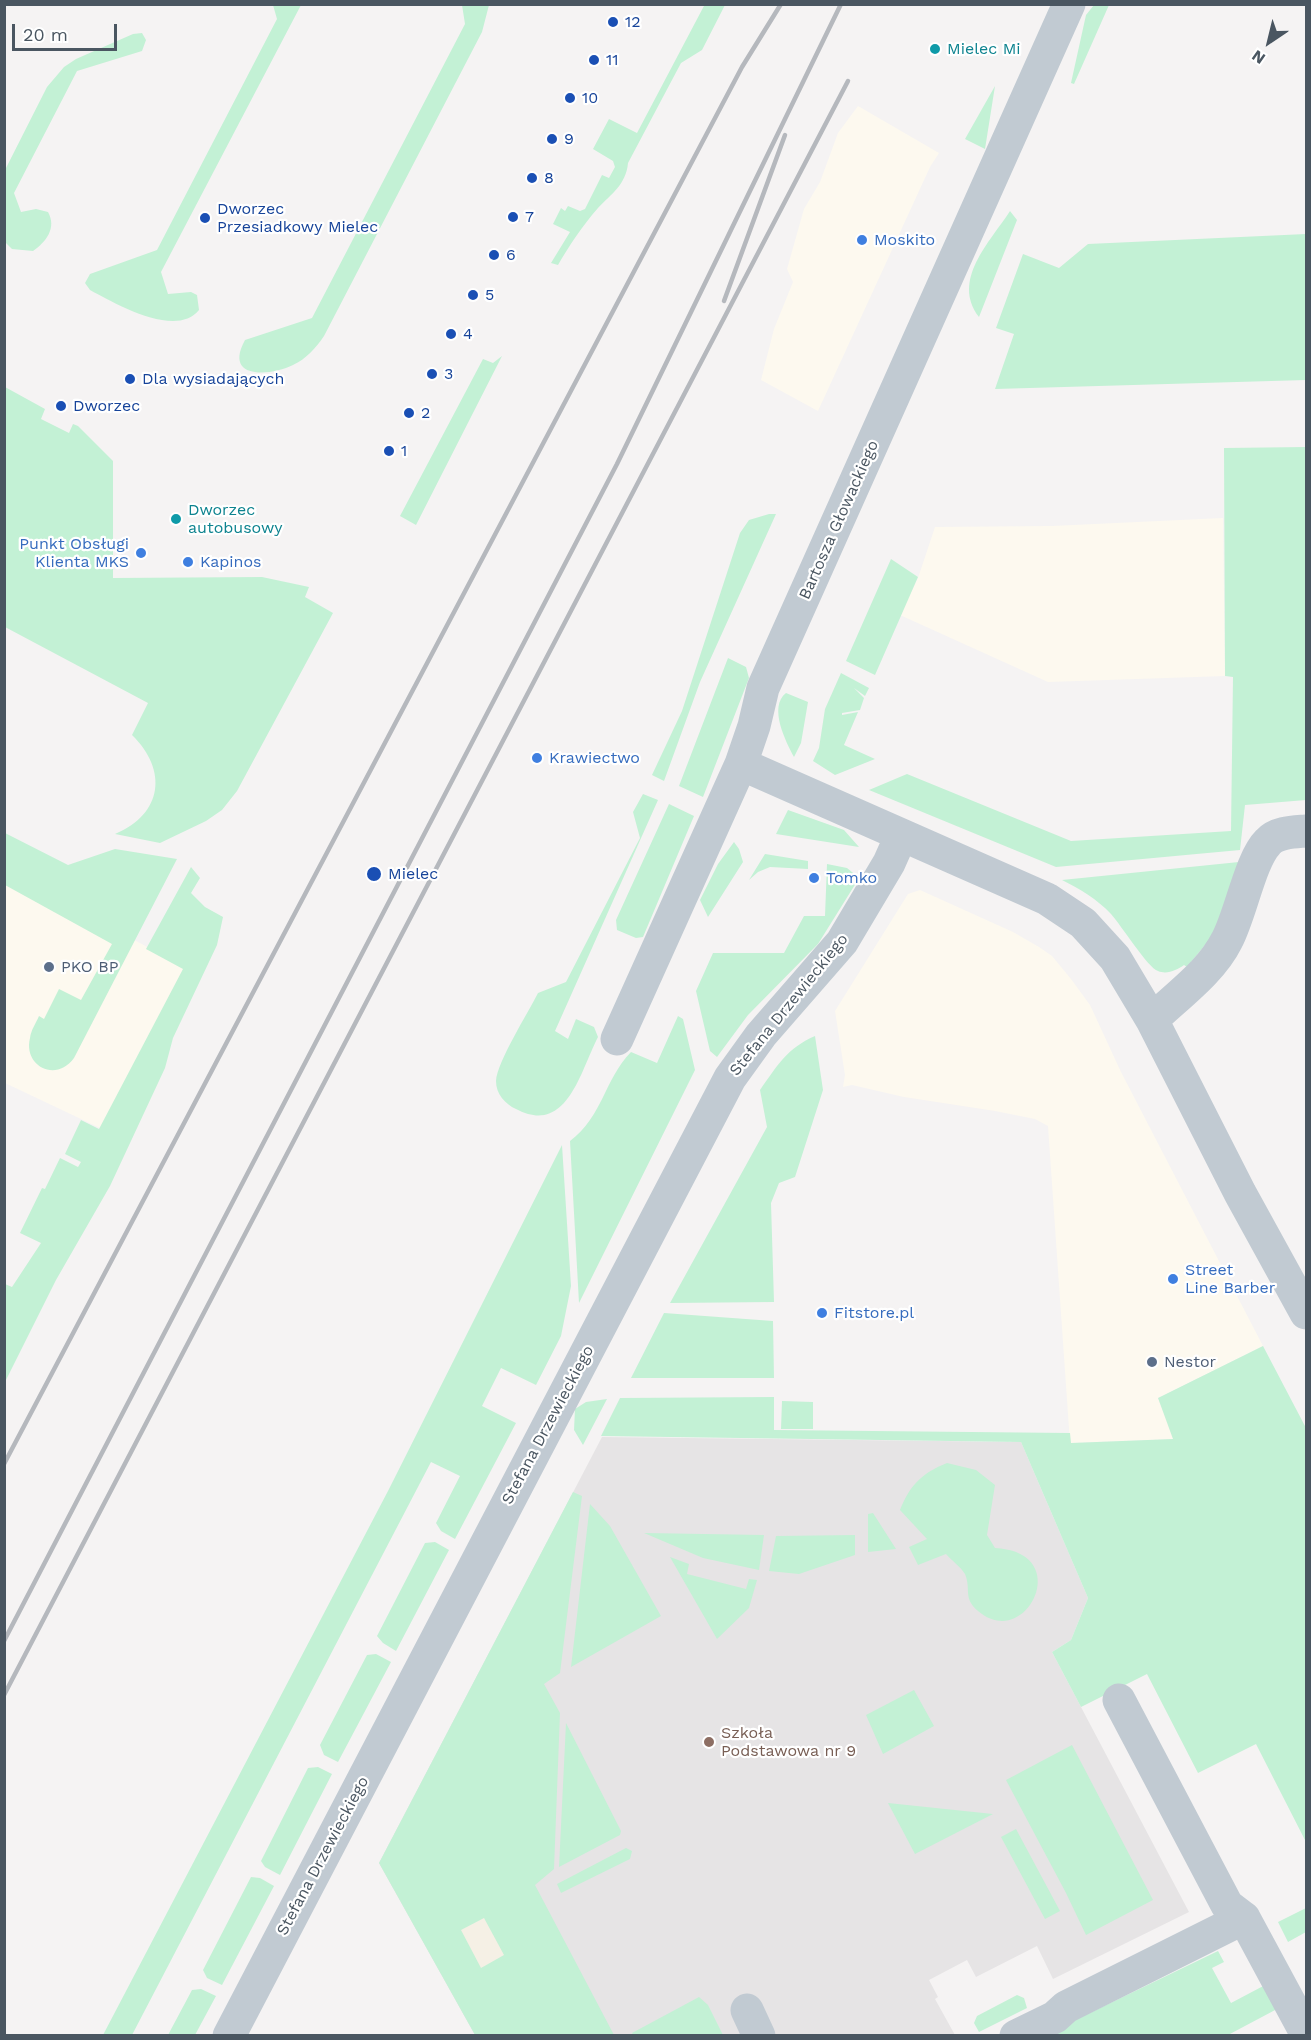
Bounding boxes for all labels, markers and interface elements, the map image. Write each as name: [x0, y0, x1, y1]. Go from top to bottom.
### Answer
scale bar: [15, 12, 120, 50]
place label: 12: [625, 12, 641, 32]
north arrow: [1239, 12, 1299, 72]
marker: 12: [606, 15, 620, 29]
text: 20 m: [23, 24, 68, 45]
place label: Mielec Mi: [947, 39, 1021, 59]
marker: Mielec Mi: [928, 42, 942, 56]
text: N: [1248, 46, 1269, 68]
place label: 11: [606, 50, 618, 70]
marker: 11: [587, 53, 601, 67]
place label: 10: [582, 88, 598, 108]
marker: 10: [563, 91, 577, 105]
place label: 9: [564, 129, 574, 149]
marker: 9: [545, 132, 559, 146]
place label: 8: [544, 168, 554, 188]
marker: 8: [525, 171, 539, 185]
place label: Dworzec Przesiadkowy Mielec: [217, 199, 378, 237]
place label: 7: [525, 207, 534, 227]
marker: 7: [506, 210, 520, 224]
marker: Dworzec Przesiadkowy Mielec: [198, 211, 212, 225]
place label: Moskito: [874, 230, 935, 250]
marker: Moskito: [855, 233, 869, 247]
place label: 6: [506, 245, 516, 265]
marker: 6: [487, 248, 501, 262]
place label: 5: [485, 285, 494, 305]
marker: 5: [466, 288, 480, 302]
place label: 4: [463, 324, 473, 344]
marker: 4: [444, 327, 458, 341]
place label: 3: [444, 364, 453, 384]
marker: 3: [425, 367, 439, 381]
place label: Dla wysiadających: [142, 369, 284, 389]
marker: Dla wysiadających: [123, 372, 137, 386]
place label: Dworzec: [73, 396, 140, 416]
marker: Dworzec: [54, 399, 68, 413]
place label: 2: [421, 403, 430, 423]
marker: 2: [402, 406, 416, 420]
street label: Bartosza Głowackiego: [795, 437, 883, 603]
place label: 1: [401, 441, 407, 461]
marker: 1: [382, 444, 396, 458]
place label: Dworzec autobusowy: [188, 500, 283, 538]
marker: Dworzec autobusowy: [169, 512, 183, 526]
place label: Punkt Obsługi Klienta MKS: [19, 534, 129, 572]
marker: Punkt Obsługi Klienta MKS: [134, 546, 148, 560]
place label: Kapinos: [200, 552, 262, 572]
marker: Kapinos: [181, 555, 195, 569]
place label: Krawiectwo: [549, 748, 640, 768]
marker: Krawiectwo: [530, 751, 544, 765]
place label: Mielec: [388, 864, 438, 884]
marker: Mielec: [365, 865, 383, 883]
place label: Tomko: [826, 868, 877, 888]
marker: Tomko: [807, 871, 821, 885]
street label: Stefana Drzewieckiego: [726, 930, 852, 1080]
place label: PKO BP: [61, 957, 118, 977]
marker: PKO BP: [42, 960, 56, 974]
place label: Street Line Barber: [1185, 1260, 1275, 1298]
marker: Street Line Barber: [1166, 1272, 1180, 1286]
place label: Fitstore.pl: [834, 1303, 914, 1323]
marker: Fitstore.pl: [815, 1306, 829, 1320]
street label: Stefana Drzewieckiego: [498, 1342, 598, 1508]
place label: Nestor: [1164, 1352, 1216, 1372]
marker: Nestor: [1145, 1355, 1159, 1369]
place label: Szkoła Podstawowa nr 9: [721, 1723, 856, 1761]
marker: Szkoła Podstawowa nr 9: [702, 1735, 716, 1749]
street label: Stefana Drzewieckiego: [273, 1773, 373, 1939]

